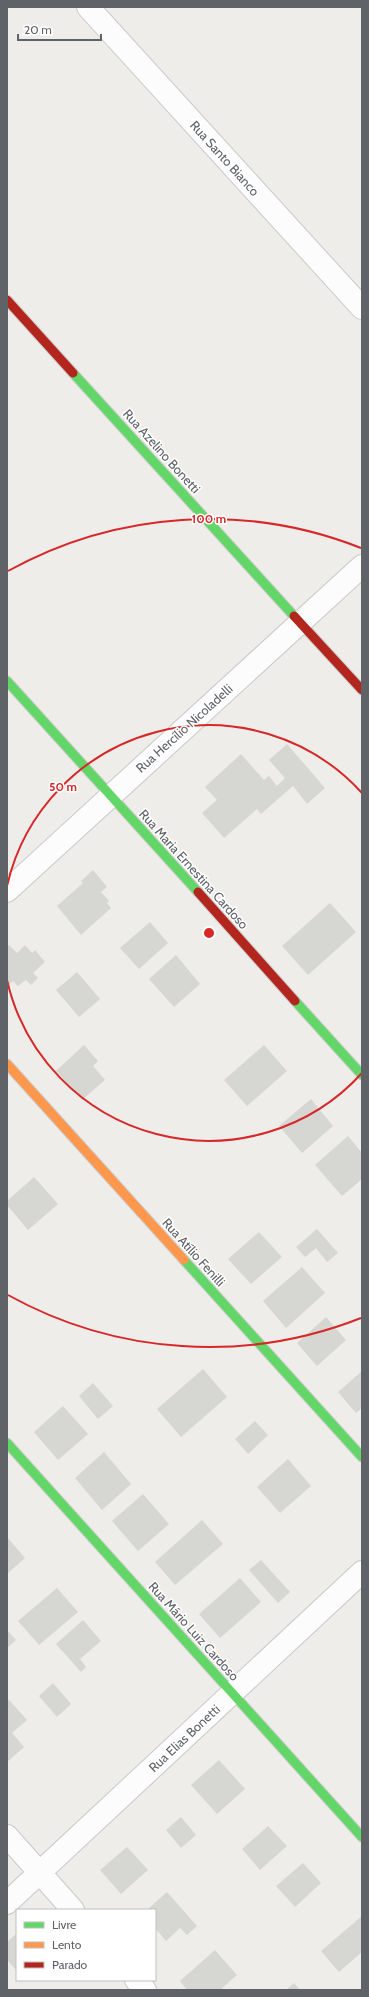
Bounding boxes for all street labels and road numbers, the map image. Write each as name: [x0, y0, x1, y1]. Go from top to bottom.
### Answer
street label: Rua Santo Bianco: [187, 117, 263, 199]
street label: Rua Azelino Bonetti: [120, 406, 204, 496]
street label: Rua Hercílio Nicoladelli: [132, 680, 236, 776]
street label: Rua Maria Ernestina Cardoso: [136, 806, 252, 932]
street label: Rua Atílio Fenilli: [159, 1215, 229, 1289]
street label: Rua Mário Luiz Cardoso: [145, 1578, 243, 1684]
street label: Rua Elias Bonetti: [145, 1701, 223, 1775]

